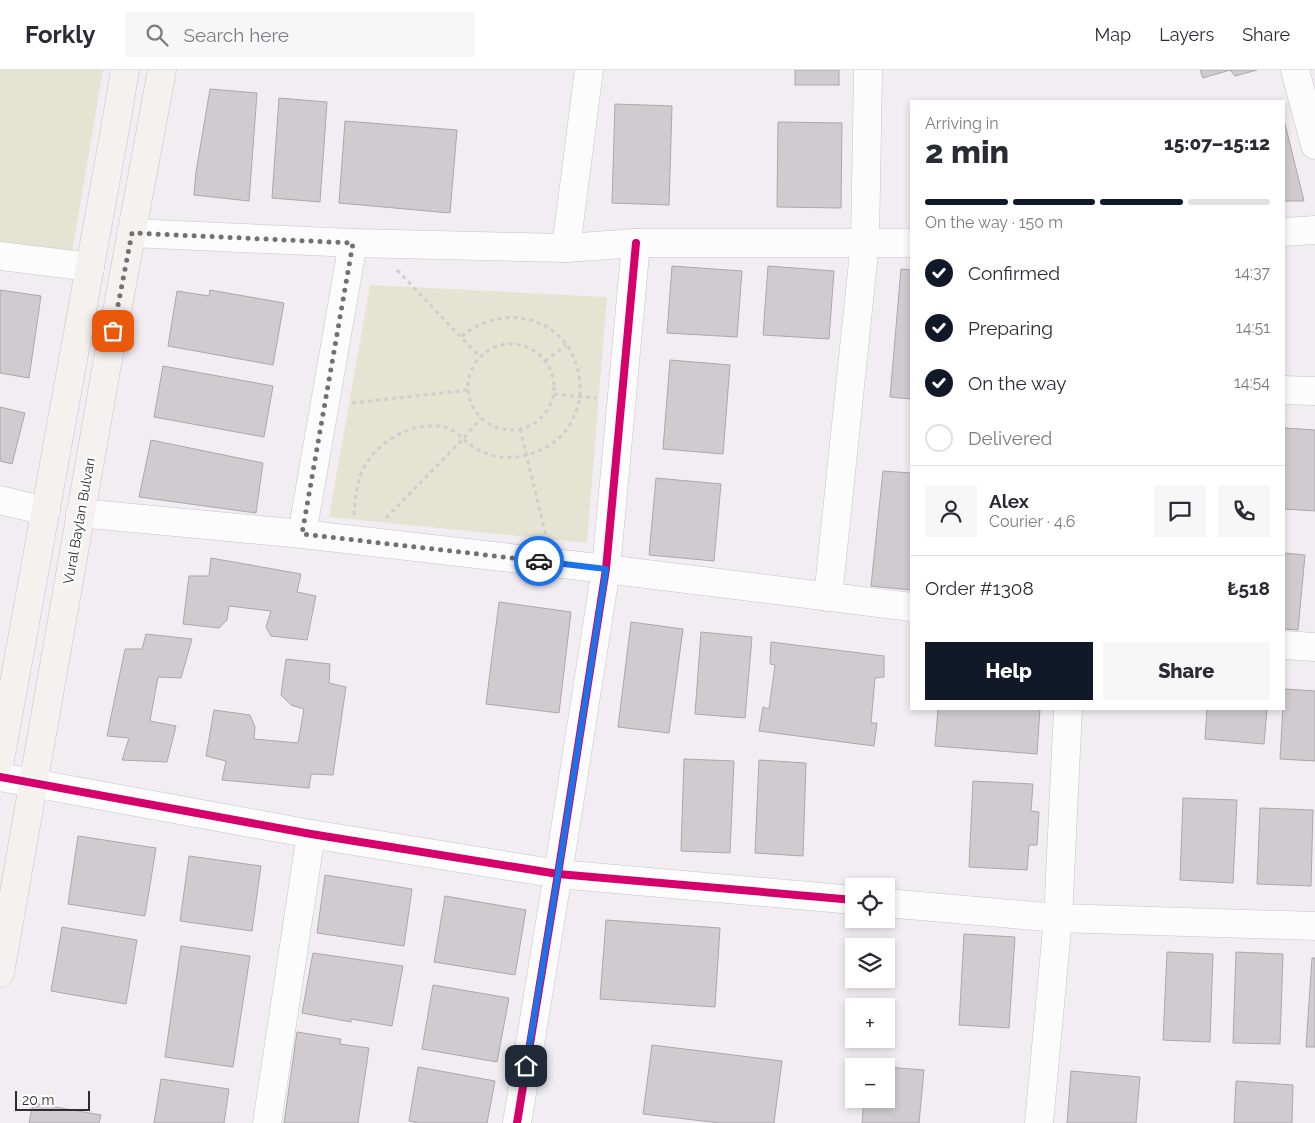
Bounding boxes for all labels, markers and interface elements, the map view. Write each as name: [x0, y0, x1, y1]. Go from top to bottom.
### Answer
search box: [125, 12, 475, 57]
text: Forkly: [25, 20, 95, 49]
icon: search: [143, 21, 171, 49]
text: Search here: [183, 24, 289, 46]
text: Map: [1095, 24, 1131, 45]
text: Layers: [1159, 24, 1214, 45]
text: Share: [1242, 24, 1290, 45]
text: Arriving in: [925, 114, 999, 133]
text: 15:07–15:12: [1164, 132, 1270, 154]
text: 2 min: [925, 133, 1009, 170]
text: On the way · 150 m: [925, 213, 1063, 232]
icon: check: [925, 259, 953, 287]
text: Confirmed: [968, 262, 1060, 284]
text: 14:37: [1234, 263, 1270, 282]
pin: [92, 310, 134, 352]
icon: check: [925, 314, 953, 342]
icon: bag: [99, 317, 127, 345]
text: Preparing: [968, 317, 1053, 339]
text: 14:51: [1236, 318, 1270, 337]
icon: check: [925, 369, 953, 397]
text: On the way: [968, 372, 1067, 394]
text: 14:54: [1234, 373, 1270, 392]
text: Delivered: [968, 427, 1052, 449]
street label: Vural Baylan Bulvarı: [60, 456, 98, 586]
button: person: [925, 485, 977, 537]
button: chat: [1154, 485, 1206, 537]
button: phone: [1218, 485, 1270, 537]
text: Alex: [989, 490, 1029, 512]
text: Courier · 4.6: [989, 512, 1075, 531]
courier: [514, 536, 564, 586]
icon: car: [525, 547, 553, 575]
text: Order #1308: [925, 577, 1034, 599]
text: ₺518: [1227, 577, 1270, 599]
button: Help: [925, 642, 1093, 700]
button: Share: [1103, 642, 1270, 700]
map controls: [845, 878, 895, 1108]
button: locate: [845, 878, 895, 928]
button: layers: [845, 938, 895, 988]
button: +: [845, 998, 895, 1048]
pin: [505, 1045, 547, 1087]
icon: home: [512, 1052, 540, 1080]
button: −: [845, 1058, 895, 1108]
scale bar: [15, 1088, 90, 1111]
text: 20 m: [22, 1092, 54, 1108]

